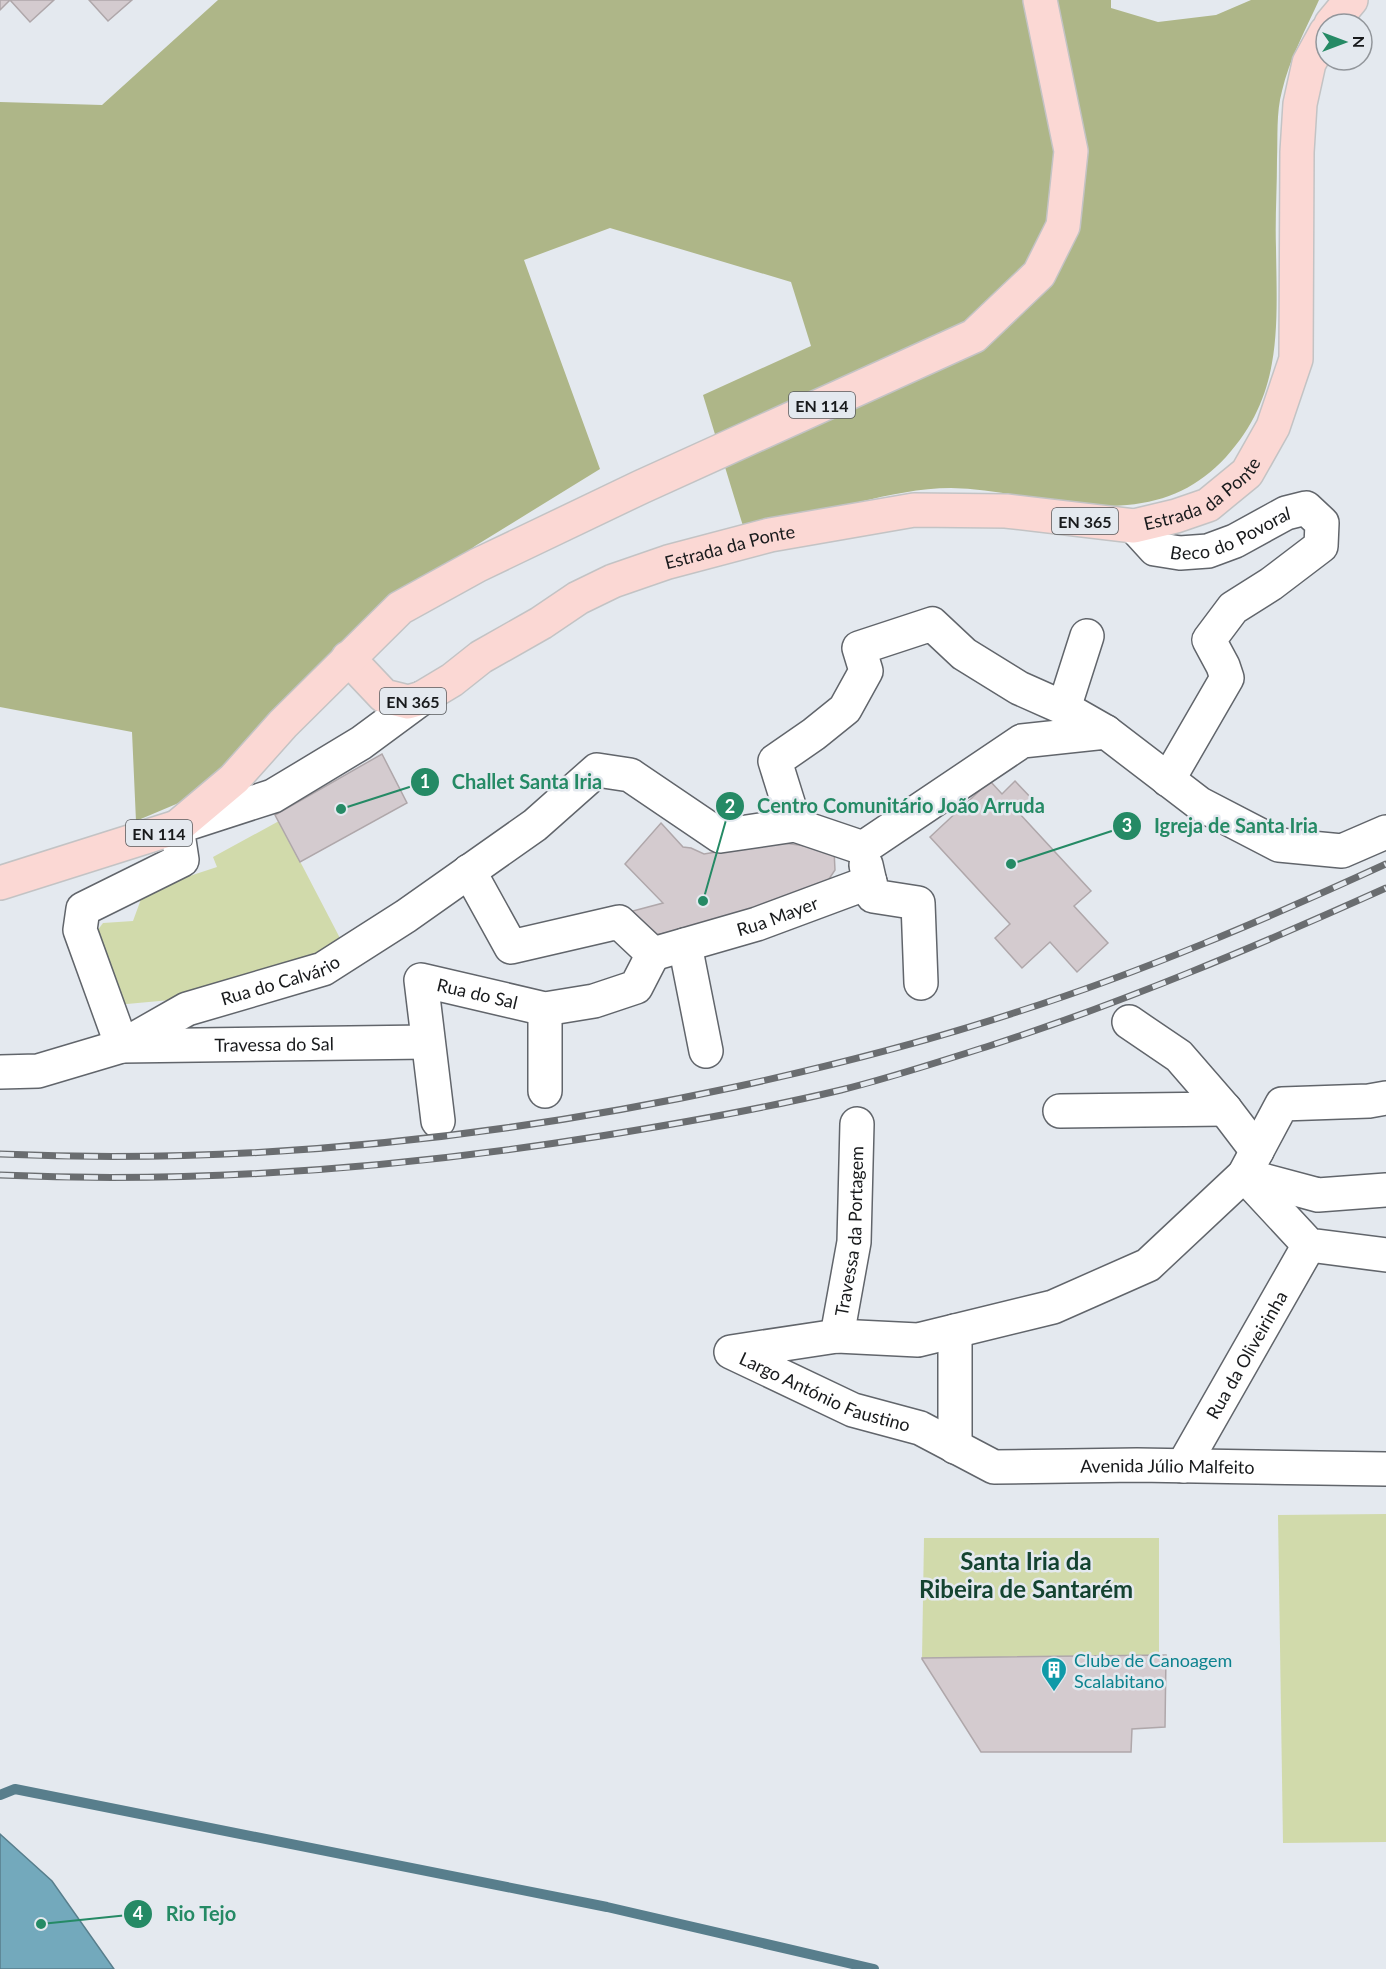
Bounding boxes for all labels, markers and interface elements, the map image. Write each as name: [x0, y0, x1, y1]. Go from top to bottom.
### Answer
north arrow: [1314, 12, 1374, 72]
text: N: [1350, 36, 1369, 48]
road number: EN 114: [789, 392, 855, 418]
street label: Estrada da Ponte: [1141, 453, 1265, 534]
street label: Beco do Povoral: [1169, 501, 1292, 564]
road number: EN 365: [1052, 508, 1118, 534]
street label: Estrada da Ponte: [662, 520, 796, 573]
road number: EN 365: [380, 688, 446, 714]
callout: Challet Santa Iria: [410, 763, 614, 801]
text: Challet Santa Iria: [452, 769, 602, 793]
text: 1: [420, 770, 430, 792]
callout: Centro Comunitário João Arruda: [715, 787, 1058, 825]
text: Centro Comunitário João Arruda: [757, 793, 1045, 817]
text: 2: [725, 795, 735, 817]
callout: Igreja de Santa Iria: [1112, 807, 1330, 845]
text: Igreja de Santa Iria: [1154, 813, 1318, 837]
text: 3: [1122, 814, 1132, 836]
road number: EN 114: [126, 820, 192, 846]
street label: Rua Mayer: [734, 891, 821, 940]
street label: Rua do Calvário: [218, 950, 344, 1009]
street label: Rua do Sal: [435, 973, 520, 1013]
street label: Travessa do Sal: [214, 1032, 334, 1056]
street label: Travessa da Portagem: [830, 1146, 867, 1318]
street label: Rua da Oliveirinha: [1201, 1287, 1292, 1423]
street label: Largo António Faustino: [736, 1347, 913, 1436]
street label: Avenida Júlio Malfeito: [1080, 1454, 1255, 1478]
district label: Santa Iria da Ribeira de Santarém: [919, 1546, 1133, 1603]
place label: Clube de Canoagem Scalabitano: [1074, 1649, 1232, 1692]
building icon: Clube de Canoagem Scalabitano: [1039, 1655, 1069, 1693]
callout: Rio Tejo: [123, 1895, 248, 1933]
text: Rio Tejo: [166, 1901, 236, 1925]
text: 4: [133, 1902, 143, 1924]

